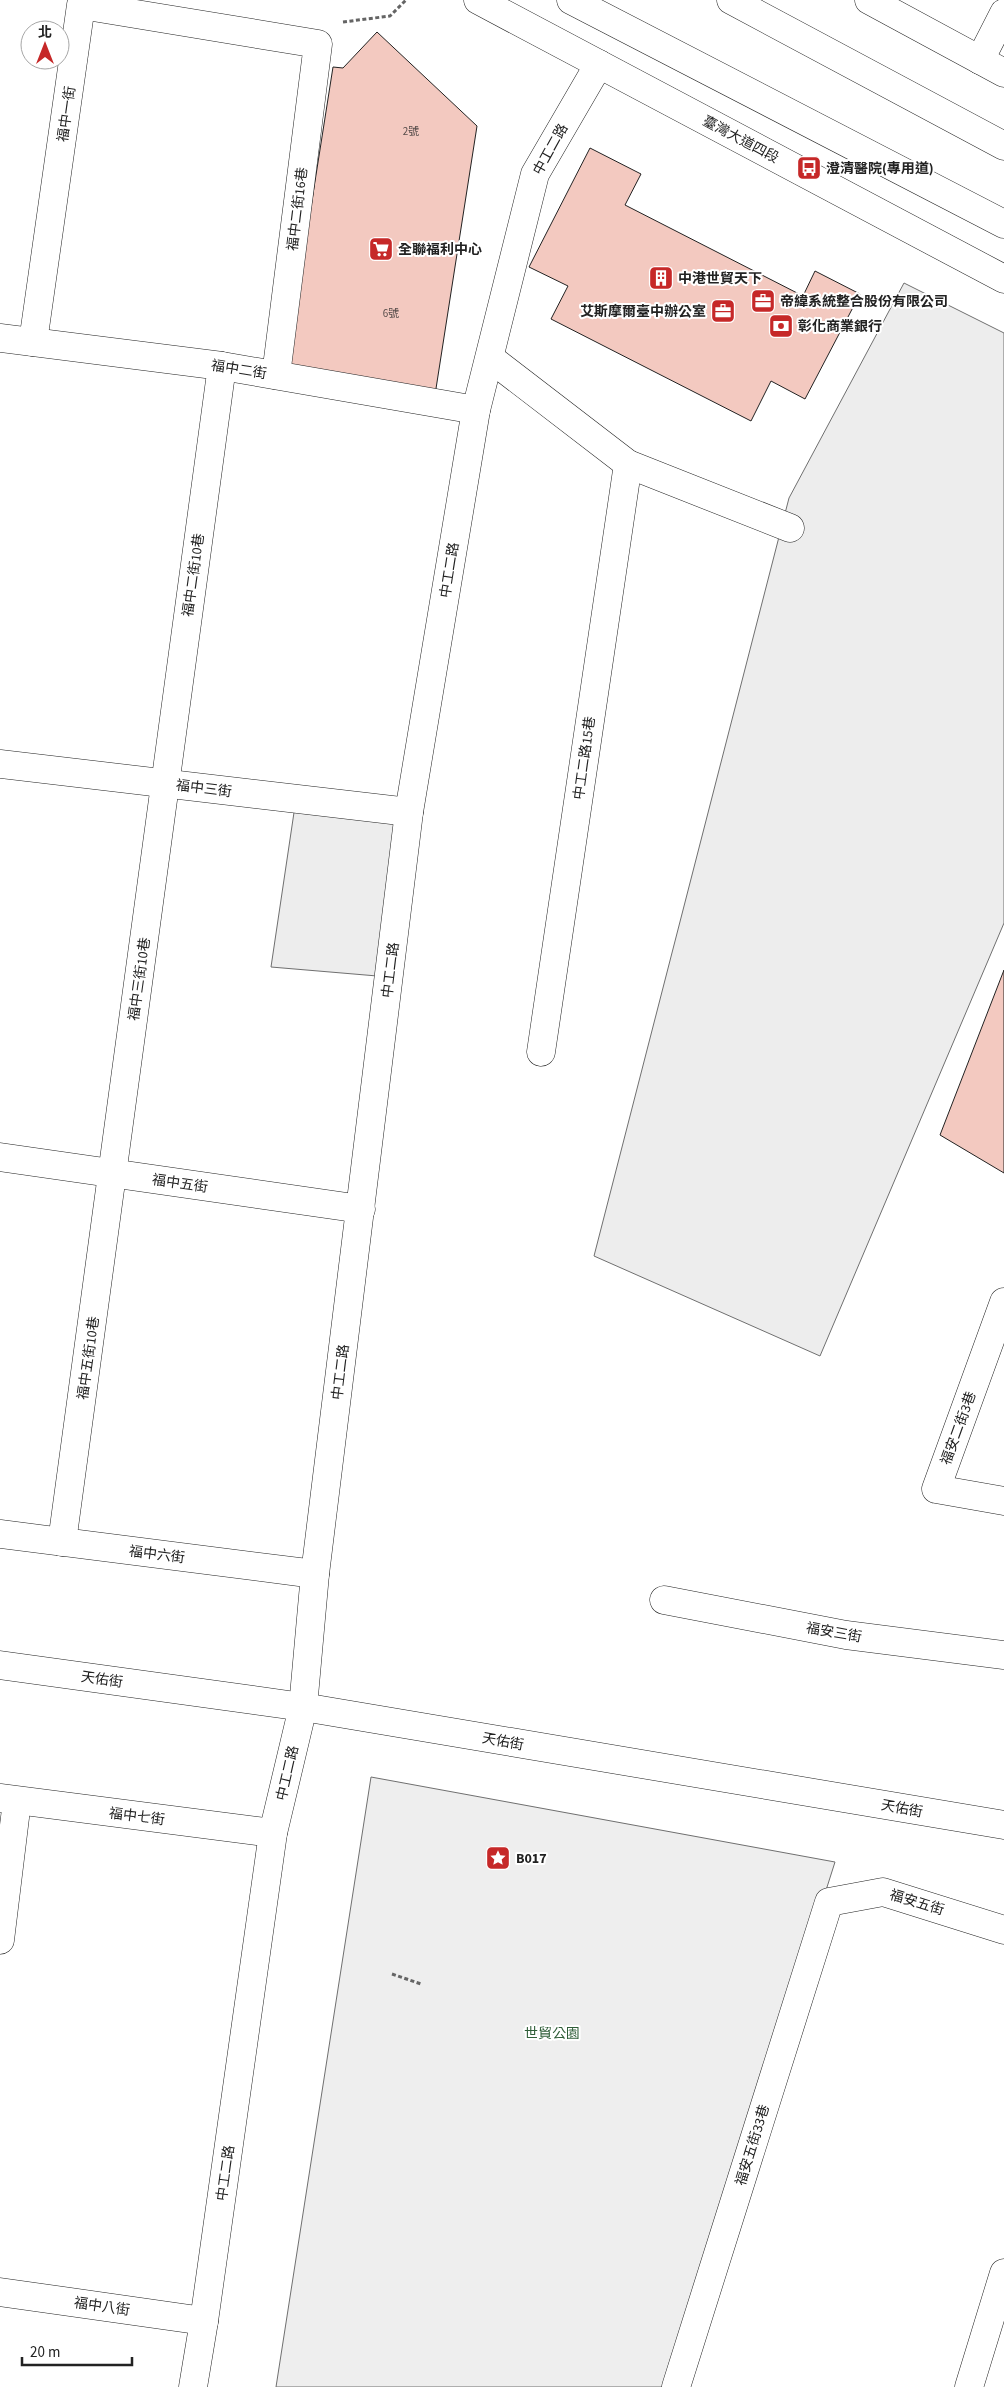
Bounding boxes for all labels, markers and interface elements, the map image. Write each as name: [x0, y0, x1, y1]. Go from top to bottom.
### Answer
north arrow: [20, 20, 70, 70]
text: 北: [38, 23, 52, 43]
street label: 福中一街: [53, 85, 81, 143]
street label: 臺灣大道四段: [699, 111, 782, 168]
street label: 中工二路: [529, 120, 573, 179]
house number: 2號: [403, 124, 419, 139]
bus stop icon: 澄清醫院(專用道): [796, 155, 822, 181]
place label: 澄清醫院(專用道): [826, 159, 934, 179]
street label: 福中二街16巷: [283, 166, 313, 252]
supermarket icon: 全聯福利中心: [368, 236, 394, 262]
place label: 全聯福利中心: [398, 240, 482, 260]
building icon: 中港世貿天下: [648, 265, 674, 291]
place label: 中港世貿天下: [678, 269, 762, 289]
office icon: 帝緯系統整合股份有限公司: [750, 288, 776, 314]
place label: 帝緯系統整合股份有限公司: [780, 292, 948, 312]
office icon: 艾斯摩爾臺中辦公室: [710, 298, 736, 324]
place label: 艾斯摩爾臺中辦公室: [580, 302, 706, 322]
house number: 6號: [383, 306, 399, 321]
bank icon: 彰化商業銀行: [768, 313, 794, 339]
place label: 彰化商業銀行: [798, 317, 882, 337]
street label: 福中二街: [210, 356, 268, 384]
street label: 福中二街10巷: [178, 532, 210, 618]
street label: 中工二路: [436, 541, 464, 599]
street label: 中工二路15巷: [569, 715, 601, 801]
street label: 福中三街: [175, 776, 233, 802]
street label: 福中三街10巷: [124, 936, 156, 1022]
street label: 中工二路: [378, 941, 404, 999]
street label: 福中五街: [151, 1170, 209, 1198]
street label: 福中五街10巷: [73, 1315, 105, 1401]
street label: 中工二路: [328, 1343, 354, 1401]
street label: 福安二街3巷: [936, 1389, 981, 1468]
street label: 福中六街: [128, 1542, 186, 1568]
street label: 福安三街: [805, 1618, 863, 1648]
street label: 天佑街: [80, 1667, 124, 1693]
street label: 天佑街: [480, 1728, 525, 1755]
street label: 中工二路: [272, 1744, 304, 1803]
street label: 天佑街: [879, 1795, 924, 1822]
street label: 福中七街: [108, 1804, 166, 1830]
place icon: B017: [485, 1845, 511, 1871]
place label: B017: [516, 1849, 547, 1869]
street label: 福安五街: [887, 1885, 946, 1921]
park label: 世貿公園: [524, 2024, 580, 2044]
street label: 福安五街33巷: [731, 2102, 775, 2188]
street label: 中工二路: [212, 2144, 240, 2202]
street label: 福中八街: [73, 2293, 131, 2321]
scale bar: [22, 2334, 132, 2366]
text: 20 m: [30, 2342, 60, 2363]

